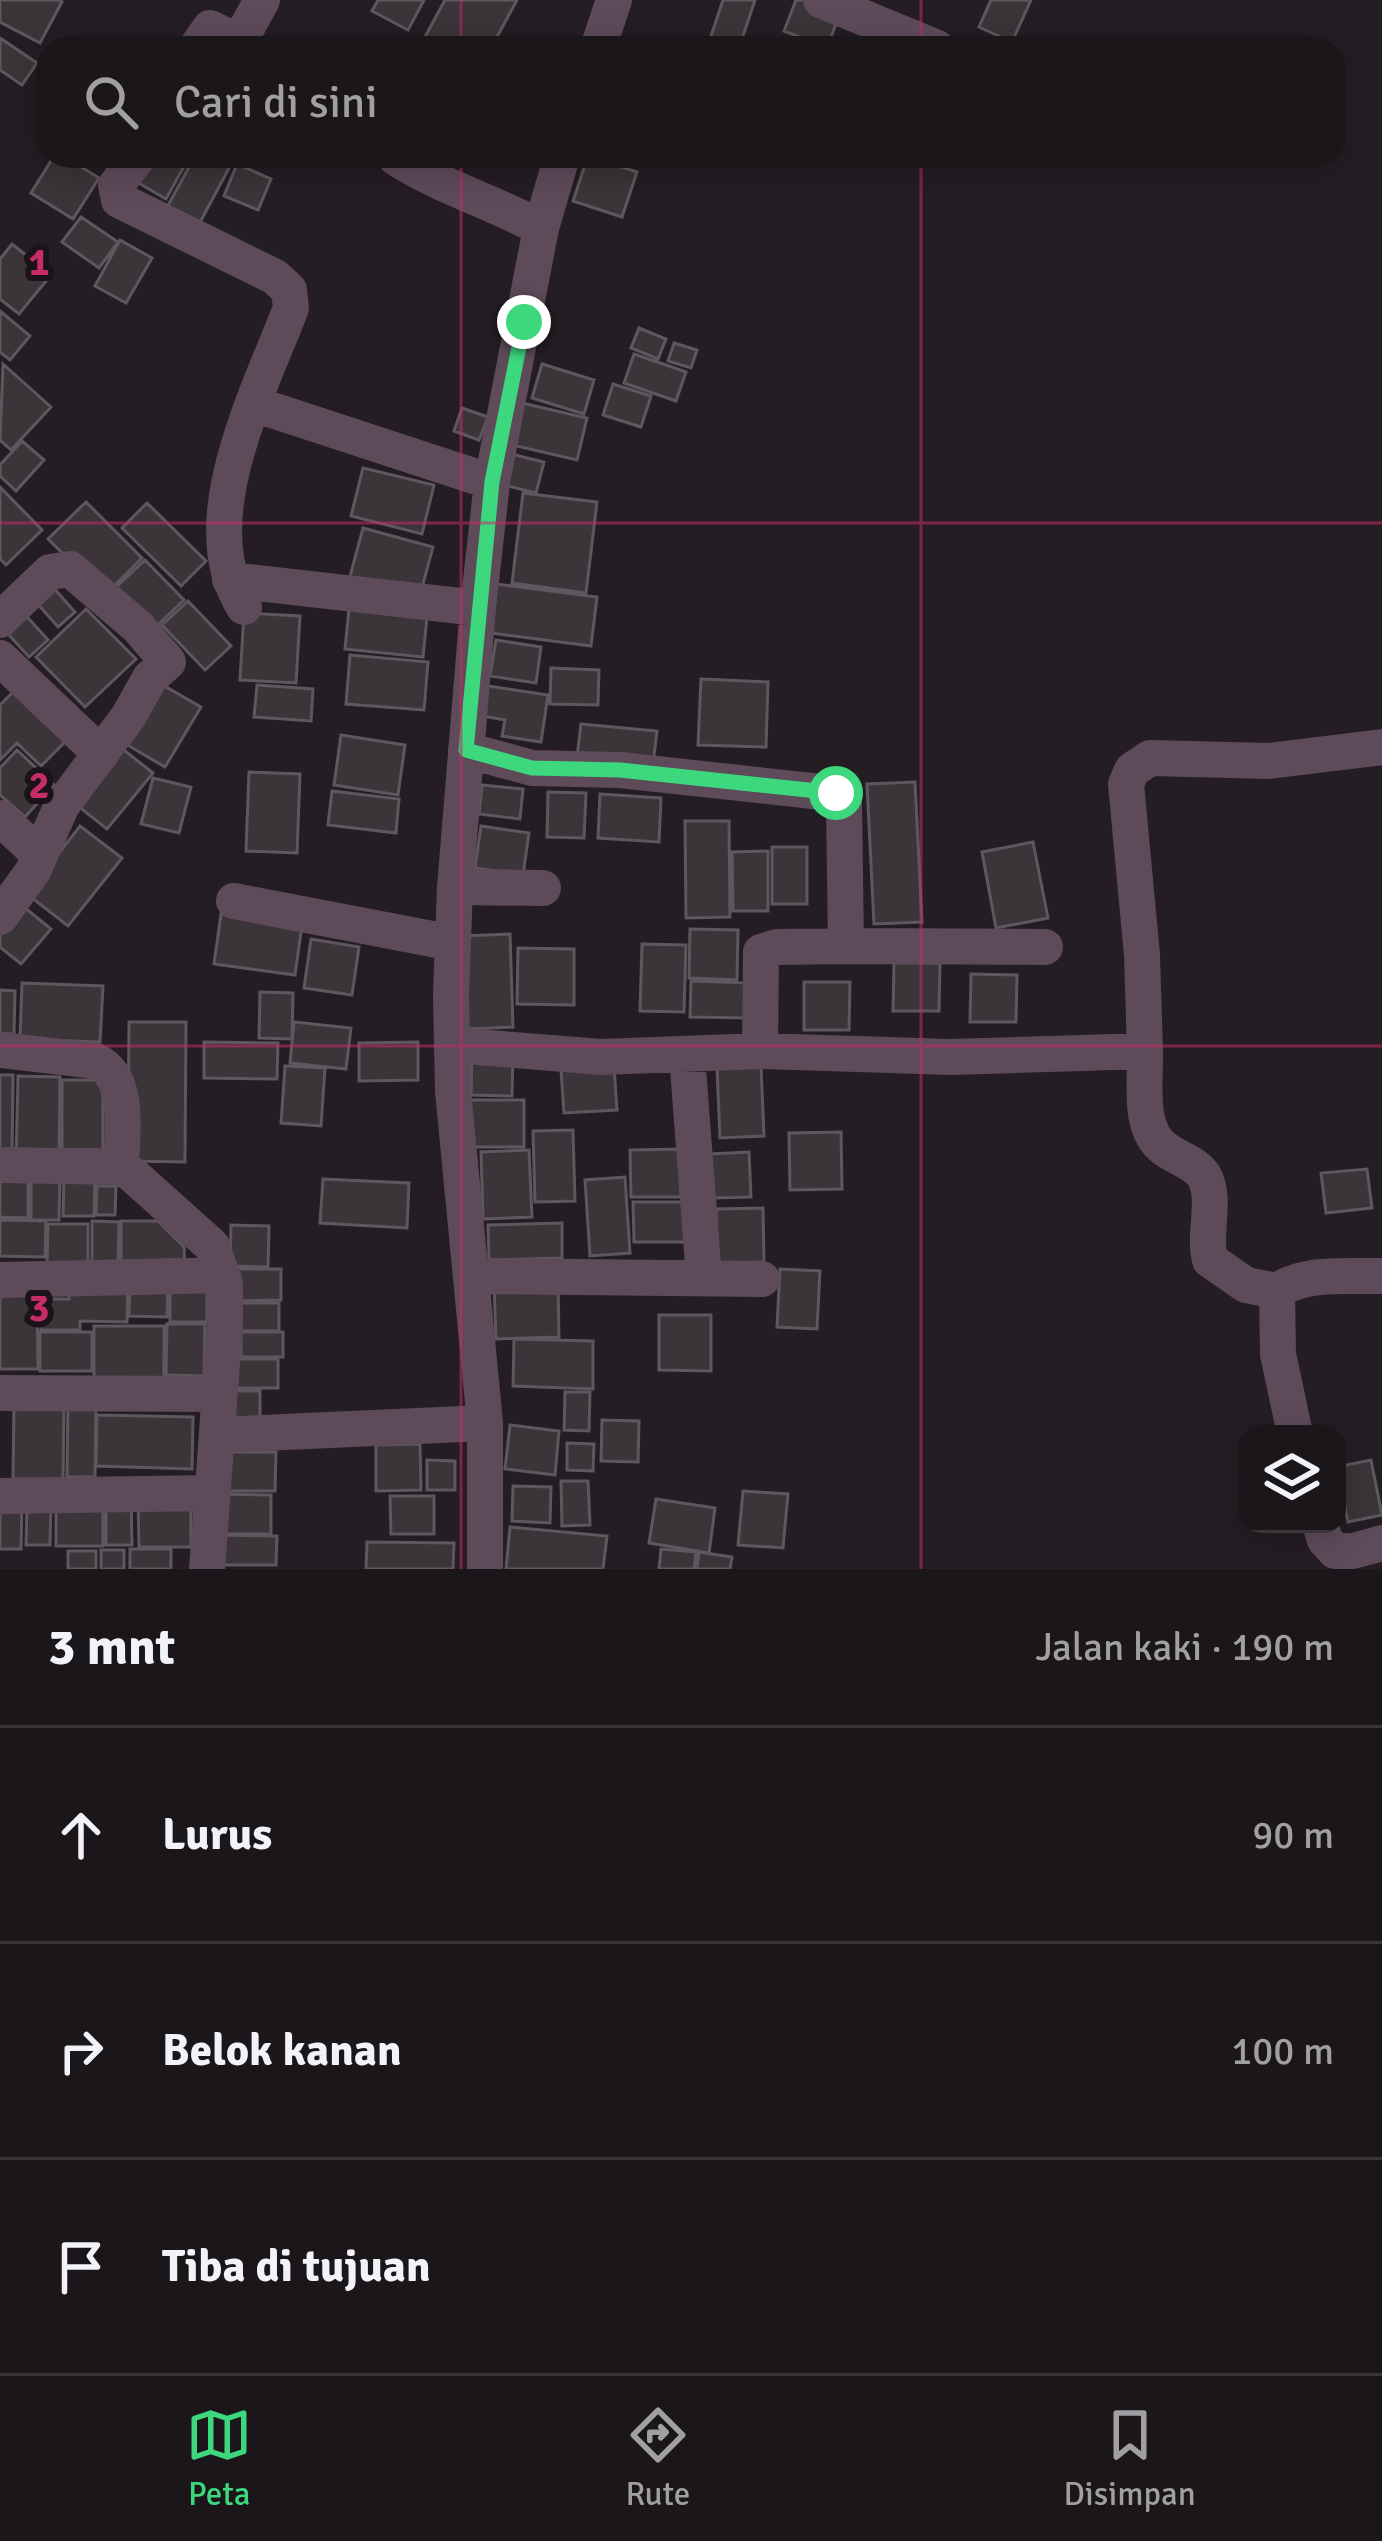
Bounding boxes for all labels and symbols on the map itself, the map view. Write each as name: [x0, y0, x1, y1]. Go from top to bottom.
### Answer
text: 1: [28, 238, 50, 286]
route end: [497, 295, 551, 349]
text: 2: [28, 761, 50, 809]
route start: [809, 766, 863, 820]
text: 3: [28, 1284, 50, 1332]

